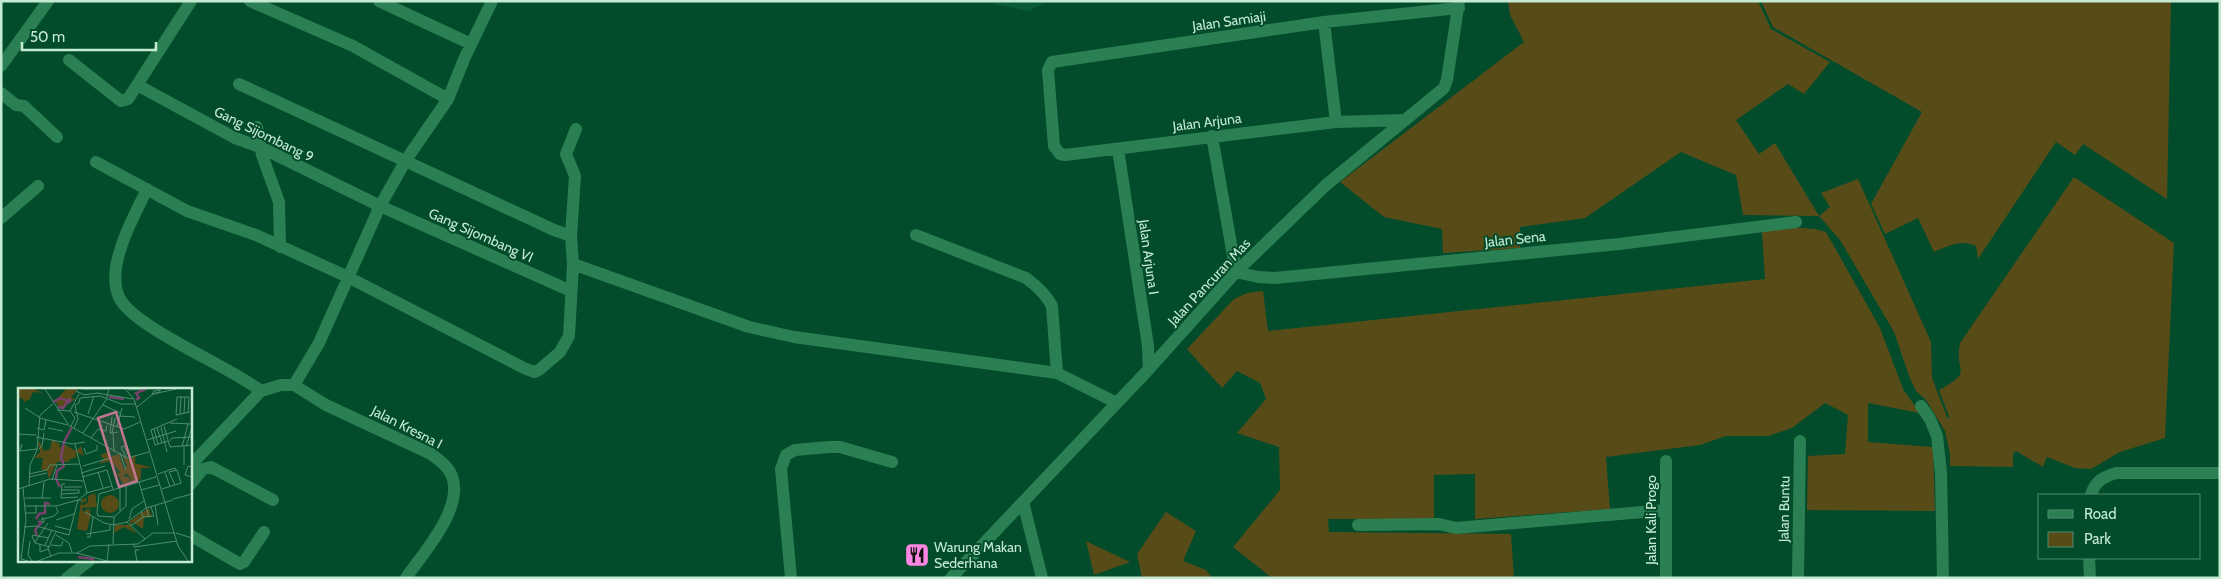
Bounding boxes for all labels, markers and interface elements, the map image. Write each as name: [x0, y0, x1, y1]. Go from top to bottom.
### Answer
street label: Jalan Samiaji: [1190, 7, 1267, 35]
scale bar: [22, 20, 156, 52]
text: 50 m: [30, 28, 65, 46]
street label: Gang Sijombang 9: [211, 102, 317, 166]
street label: Jalan Arjuna: [1171, 109, 1243, 135]
street label: Gang Sijombang VI: [426, 204, 536, 266]
street label: Jalan Arjuna I: [1135, 217, 1163, 296]
street label: Jalan Sena: [1483, 227, 1547, 251]
street label: Jalan Pancuran Mas: [1163, 234, 1254, 330]
inset map: [18, 388, 191, 562]
street label: Jalan Kresna I: [367, 401, 446, 453]
street label: Jalan Kali Progo: [1642, 475, 1660, 566]
street label: Jalan Buntu: [1774, 476, 1794, 543]
legend: [2038, 494, 2201, 559]
text: Road: [2084, 505, 2117, 523]
text: Park: [2084, 530, 2111, 548]
place label: Warung Makan Sederhana: [934, 538, 1022, 572]
restaurant icon: Warung Makan Sederhana: [904, 542, 930, 568]

